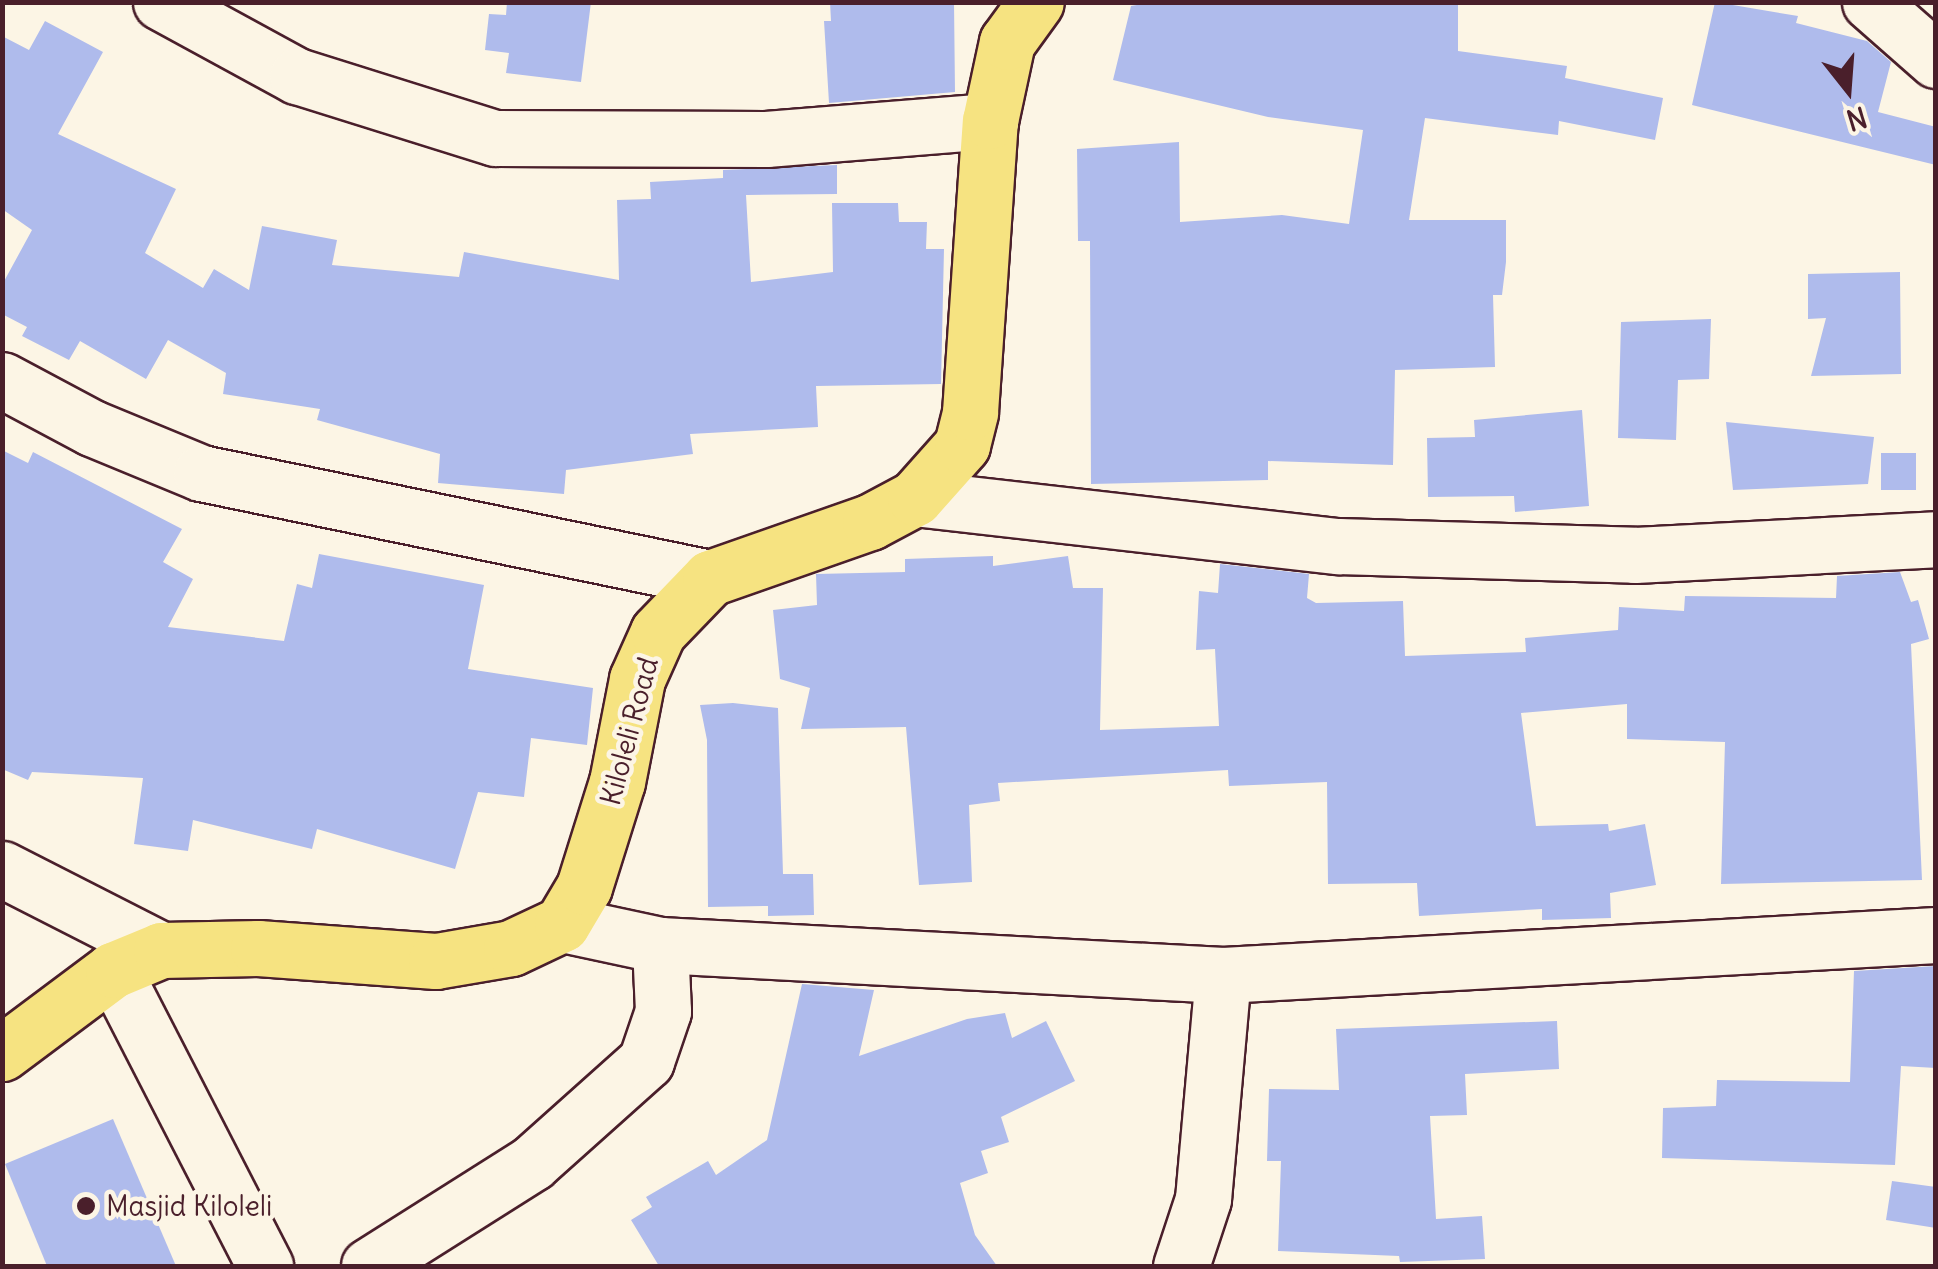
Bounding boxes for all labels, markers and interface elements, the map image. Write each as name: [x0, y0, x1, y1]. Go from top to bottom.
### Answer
north arrow: [1798, 40, 1898, 140]
text: N: [1842, 99, 1871, 139]
street label: Kiloleli Road: [593, 653, 665, 809]
place label: Masjid Kiloleli: [106, 1189, 272, 1223]
marker: Masjid Kiloleli: [75, 1195, 97, 1217]

